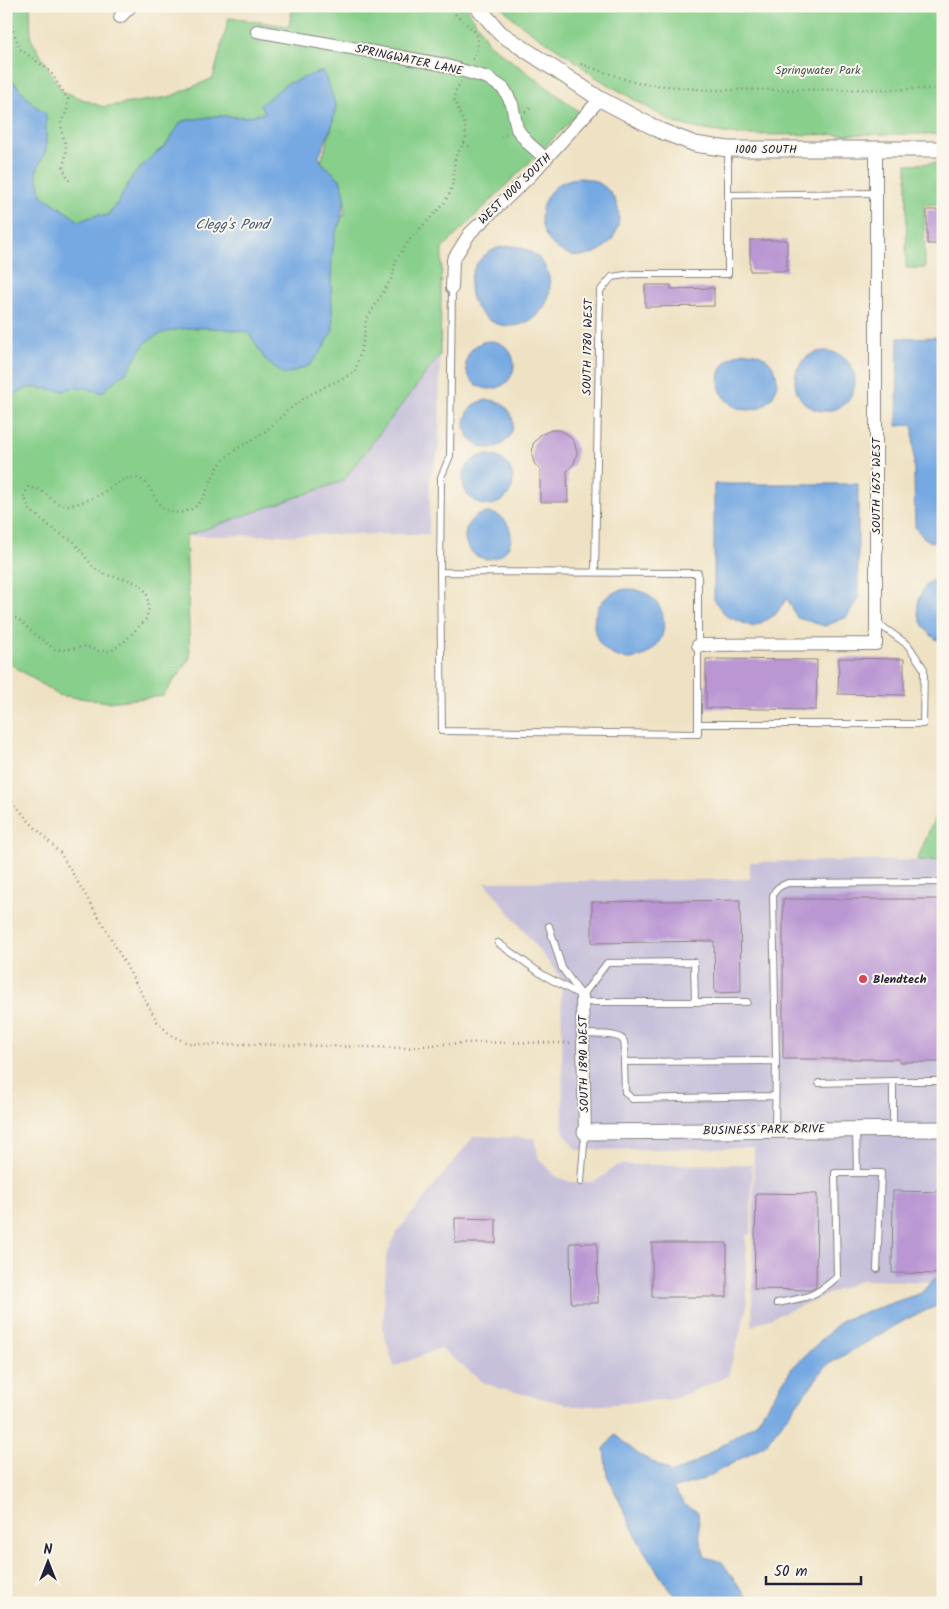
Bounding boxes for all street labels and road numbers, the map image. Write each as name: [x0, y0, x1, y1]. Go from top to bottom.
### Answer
street label: SPRINGWATER LANE: [353, 39, 466, 81]
street label: 1000 SOUTH: [735, 140, 797, 159]
street label: WEST 1000 SOUTH: [474, 149, 556, 229]
street label: SOUTH 1780 WEST: [578, 297, 598, 396]
street label: SOUTH 1675 WEST: [867, 436, 886, 534]
street label: SOUTH 1890 WEST: [574, 1014, 594, 1113]
street label: BUSINESS PARK DRIVE: [703, 1119, 826, 1141]

